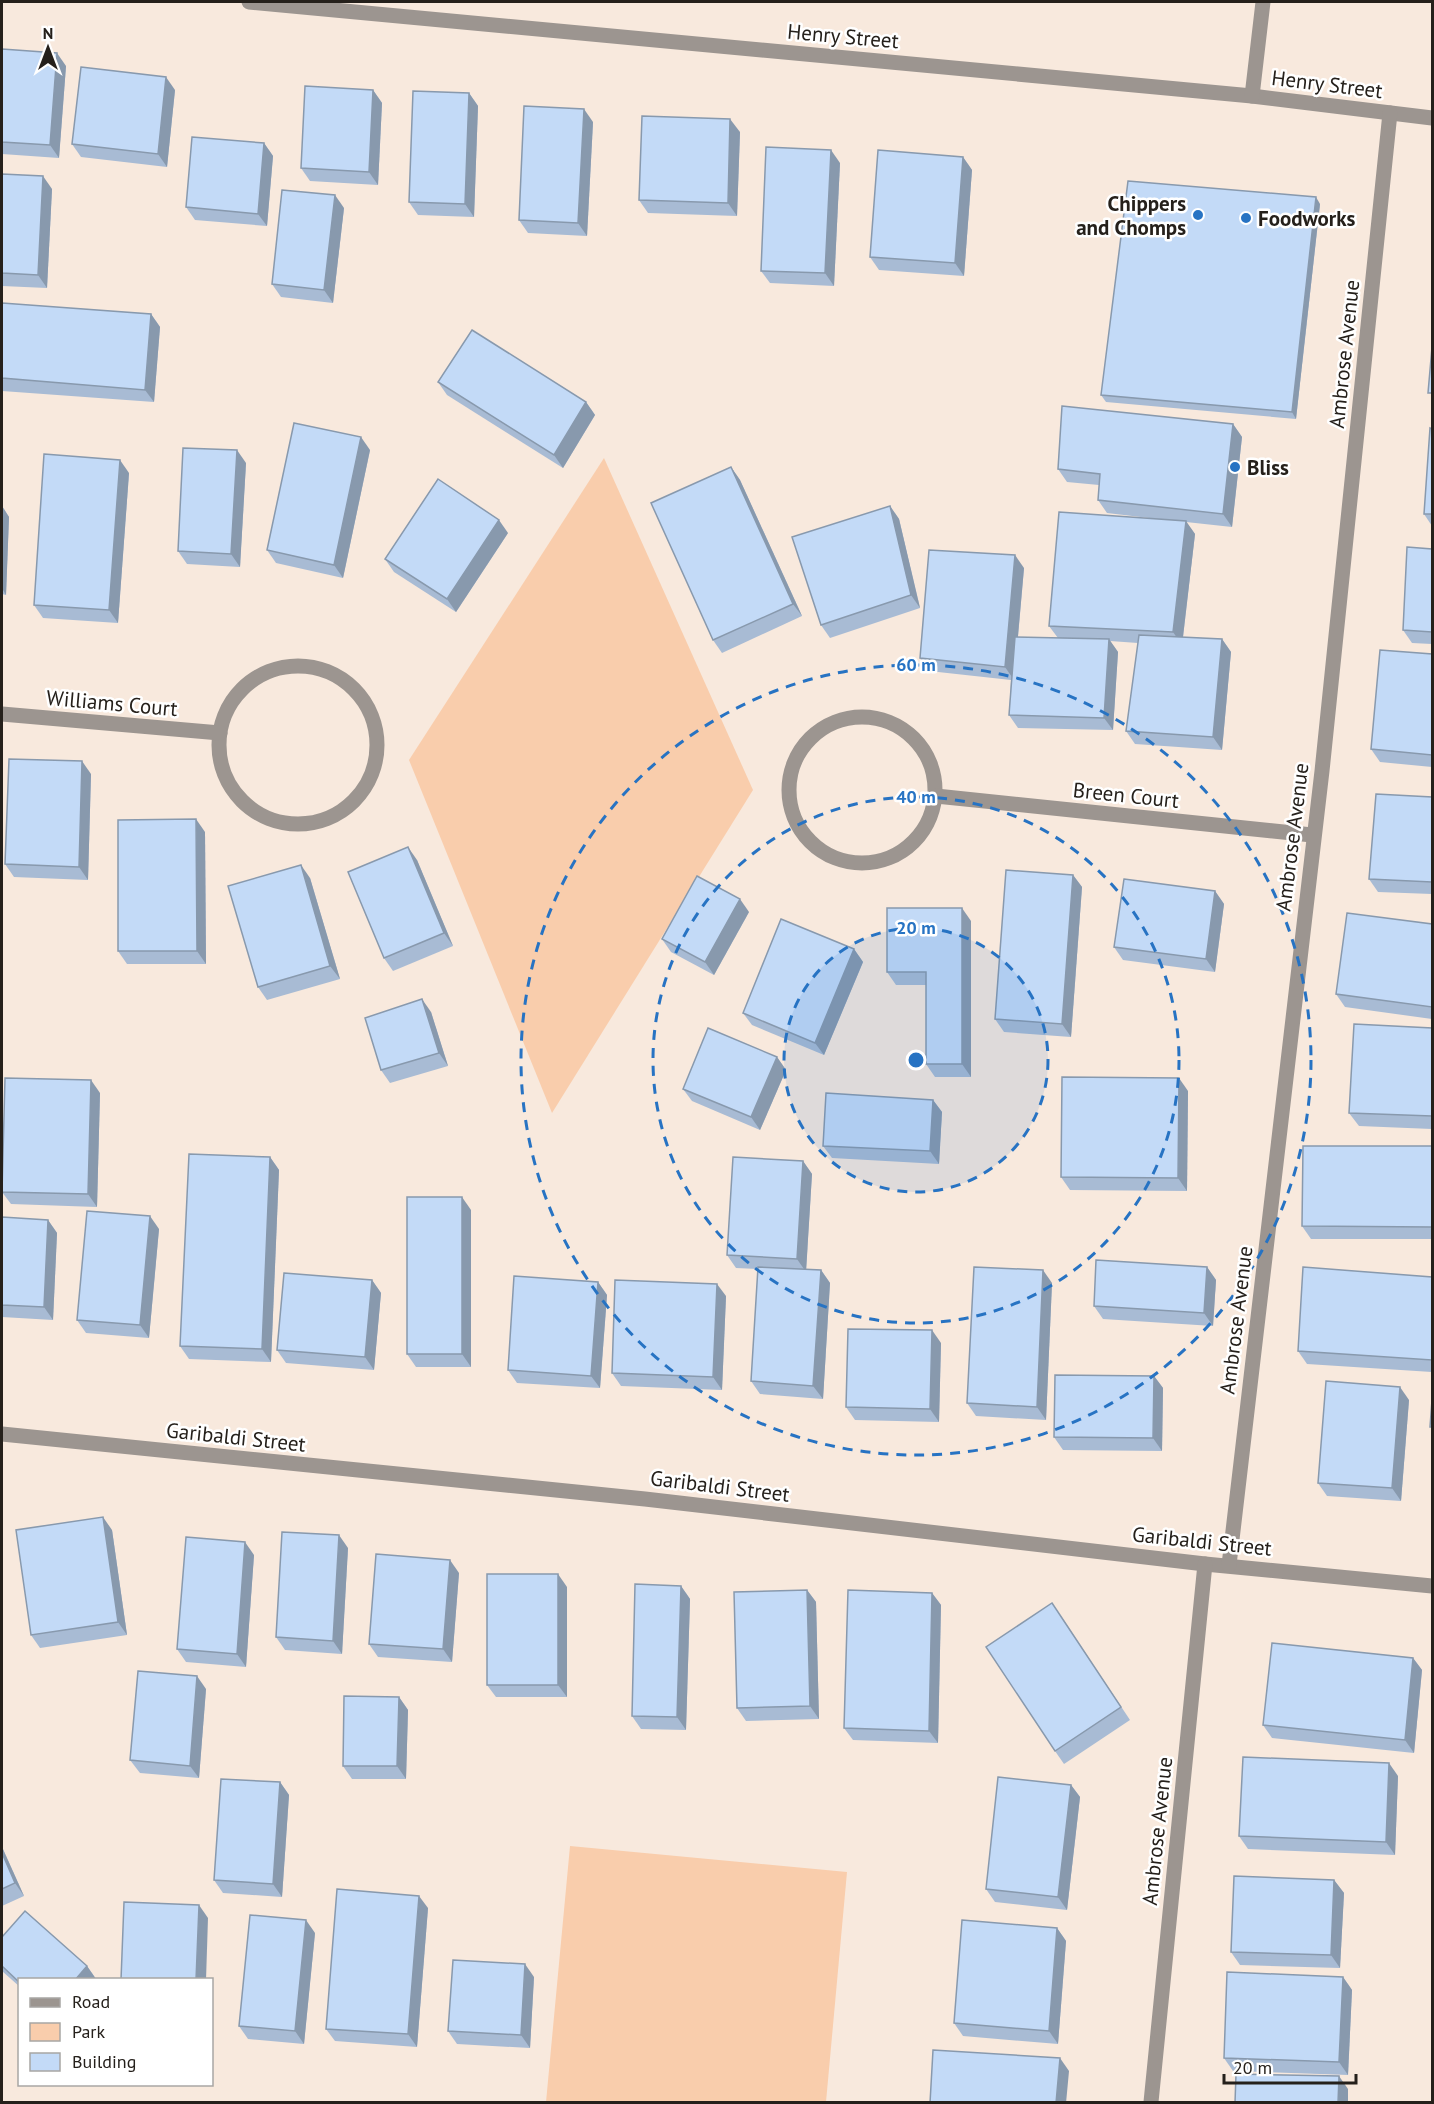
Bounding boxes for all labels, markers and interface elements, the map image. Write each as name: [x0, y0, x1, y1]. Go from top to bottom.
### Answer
north arrow: [18, 18, 78, 78]
street label: Henry Street: [786, 18, 900, 54]
text: N: [43, 23, 53, 43]
street label: Henry Street: [1270, 64, 1384, 104]
place label: Chippers and Chomps: [1076, 190, 1186, 241]
place label: Foodworks: [1258, 205, 1355, 232]
marker: Chippers and Chomps: [1191, 208, 1205, 222]
marker: Foodworks: [1239, 211, 1253, 225]
street label: Ambrose Avenue: [1323, 278, 1365, 430]
place label: Bliss: [1247, 454, 1289, 481]
marker: Bliss: [1228, 460, 1242, 474]
text: 60 m: [896, 653, 936, 676]
street label: Williams Court: [45, 684, 179, 722]
street label: Ambrose Avenue: [1270, 761, 1314, 913]
street label: Breen Court: [1072, 776, 1180, 814]
text: 40 m: [896, 785, 936, 808]
text: 20 m: [896, 916, 936, 939]
centre of rings: [906, 1050, 926, 1070]
street label: Ambrose Avenue: [1214, 1244, 1258, 1396]
street label: Garibaldi Street: [165, 1416, 307, 1458]
street label: Garibaldi Street: [649, 1464, 791, 1508]
street label: Garibaldi Street: [1131, 1520, 1273, 1562]
street label: Ambrose Avenue: [1136, 1755, 1178, 1907]
legend: [18, 1978, 213, 2086]
text: Road: [72, 1990, 110, 2013]
text: Park: [72, 2020, 105, 2043]
scale bar: [1224, 2047, 1356, 2085]
text: Building: [72, 2050, 136, 2073]
text: 20 m: [1233, 2056, 1272, 2079]

